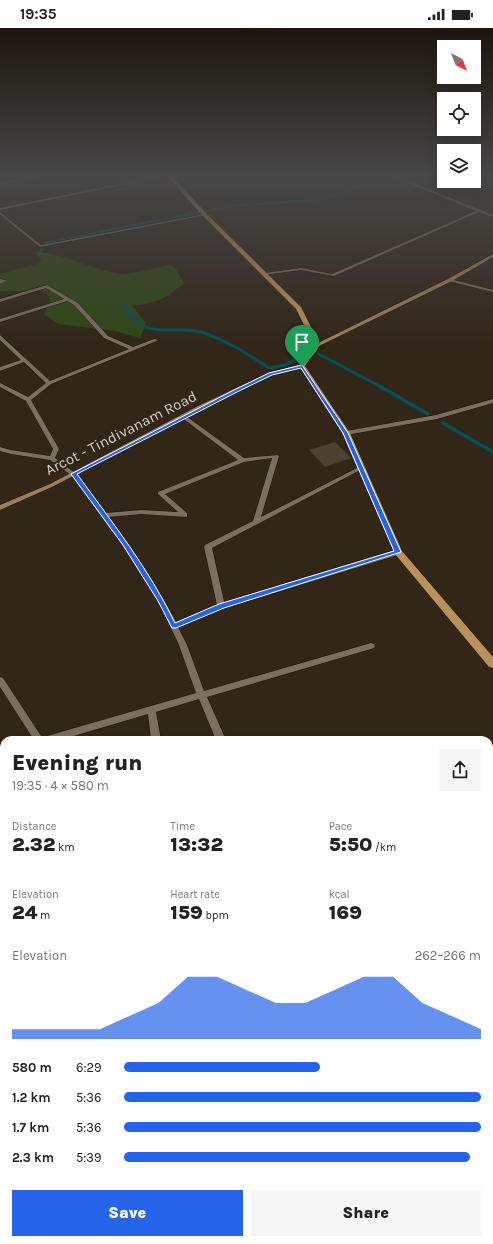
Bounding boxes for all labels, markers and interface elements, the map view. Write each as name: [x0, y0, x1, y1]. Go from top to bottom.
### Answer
text: 19:35: [20, 5, 57, 23]
north arrow: [437, 40, 481, 84]
map controls: [437, 40, 481, 188]
button: locate: [437, 92, 481, 136]
button: layers: [437, 144, 481, 188]
pin: [285, 325, 319, 366]
icon: arrive: [291, 331, 313, 353]
street label: Arcot - Tindivanam Road: [42, 387, 200, 479]
button: share: [439, 749, 481, 791]
text: Evening run: [12, 750, 142, 776]
text: 19:35 · 4 × 580 m: [12, 778, 109, 793]
text: Distance: [12, 820, 56, 833]
text: Time: [170, 820, 195, 833]
text: Pace: [329, 820, 352, 833]
text: 2.32: [12, 833, 55, 856]
text: 13:32: [170, 833, 223, 856]
text: 5:50: [329, 833, 372, 856]
text: km: [55, 841, 75, 854]
text: /km: [372, 841, 396, 854]
text: Elevation: [12, 888, 59, 901]
text: Heart rate: [170, 888, 220, 901]
text: kcal: [329, 888, 350, 901]
text: 24: [12, 901, 37, 924]
text: 159: [170, 901, 203, 924]
text: 169: [329, 901, 362, 924]
text: m: [37, 909, 50, 922]
text: bpm: [203, 909, 229, 922]
text: Elevation: [12, 948, 67, 963]
text: 262–266 m: [415, 948, 481, 963]
text: 580 m: [12, 1060, 52, 1075]
text: 6:29: [76, 1060, 102, 1075]
text: 1.2 km: [12, 1090, 51, 1105]
text: 5:36: [76, 1090, 101, 1105]
text: 1.7 km: [12, 1120, 49, 1135]
text: 5:36: [76, 1120, 101, 1135]
text: 2.3 km: [12, 1150, 54, 1165]
text: 5:39: [76, 1150, 102, 1165]
button: Save: [12, 1190, 243, 1236]
button: Share: [251, 1190, 481, 1236]

